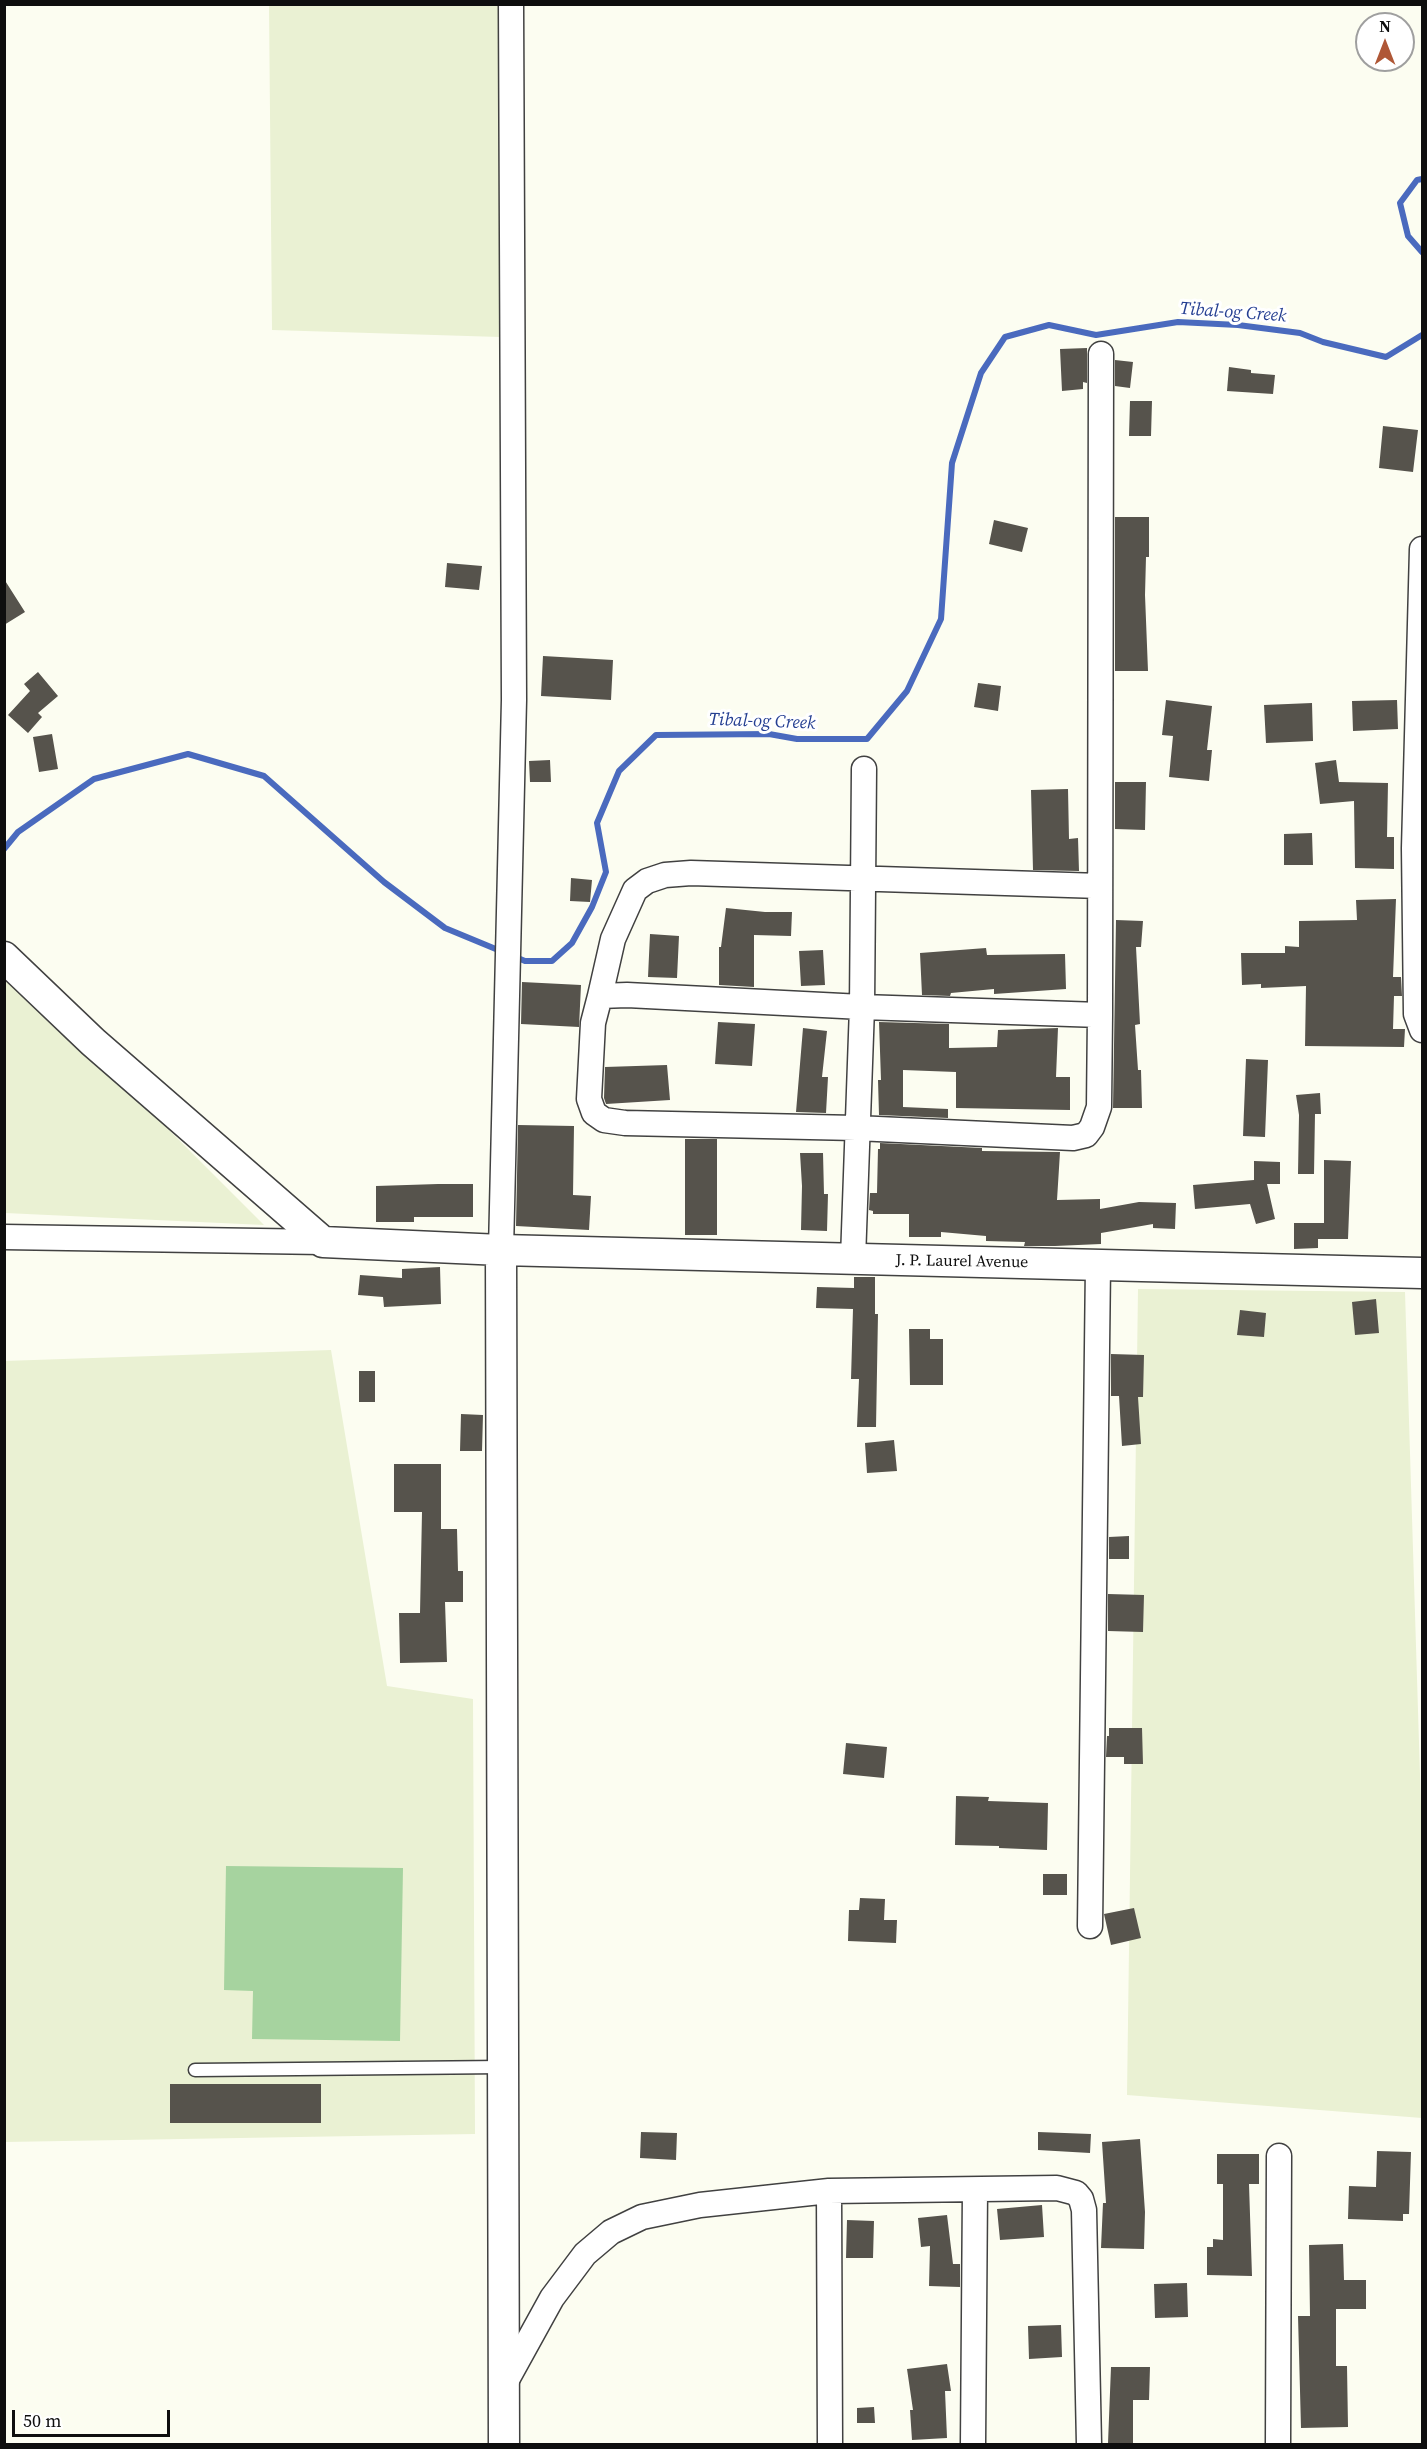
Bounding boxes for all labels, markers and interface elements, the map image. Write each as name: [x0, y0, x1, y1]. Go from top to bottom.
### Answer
north arrow: [1355, 12, 1415, 72]
text: N: [1379, 15, 1391, 37]
water label: Tibal-og Creek: [1179, 299, 1287, 327]
water label: Tibal-og Creek: [708, 709, 816, 735]
street label: J. P. Laurel Avenue: [896, 1251, 1028, 1273]
scale bar: [15, 2398, 172, 2436]
text: 50 m: [23, 2408, 61, 2433]

